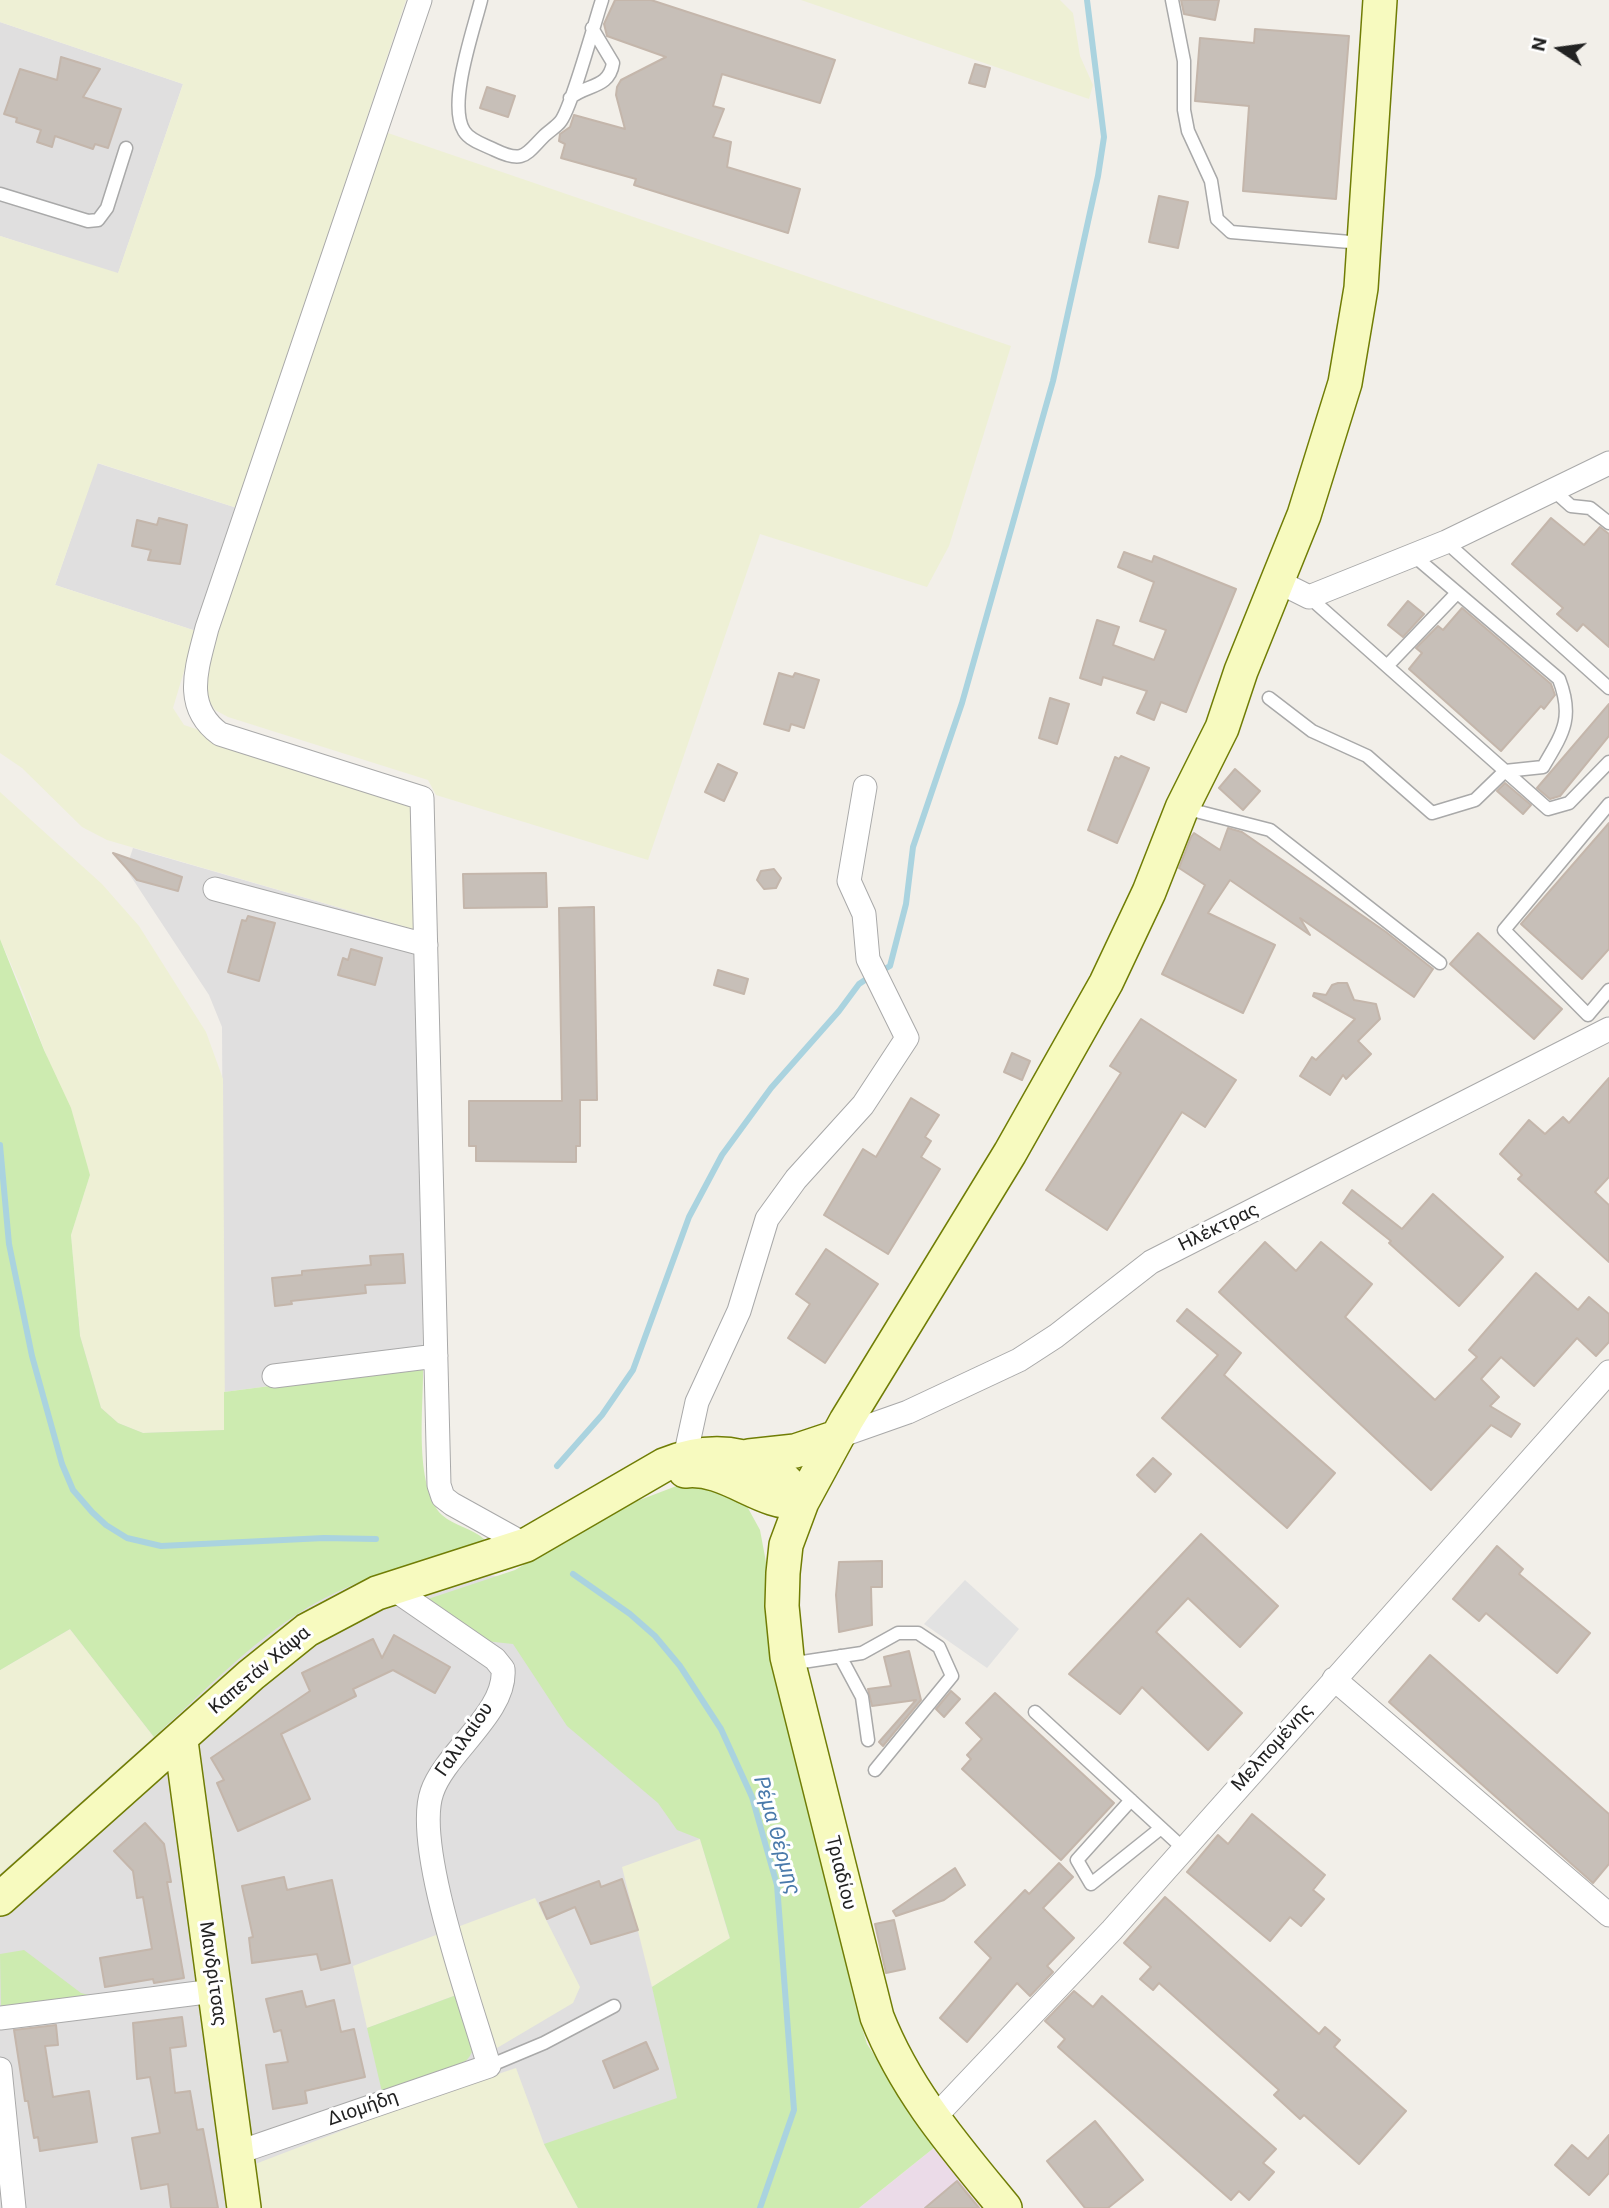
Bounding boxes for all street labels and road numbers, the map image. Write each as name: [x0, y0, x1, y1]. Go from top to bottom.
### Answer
street label: Ηλέκτρας: [1175, 1199, 1263, 1257]
street label: Καπετάν Χάψα: [205, 1622, 315, 1720]
street label: Γαλιλαίου: [431, 1699, 499, 1781]
street label: Μελπομένης: [1228, 1699, 1318, 1797]
street label: Τριαδίου: [820, 1834, 860, 1912]
street label: Μανδρίτσας: [193, 1920, 231, 2028]
street label: Διομήδη: [325, 2086, 401, 2132]

